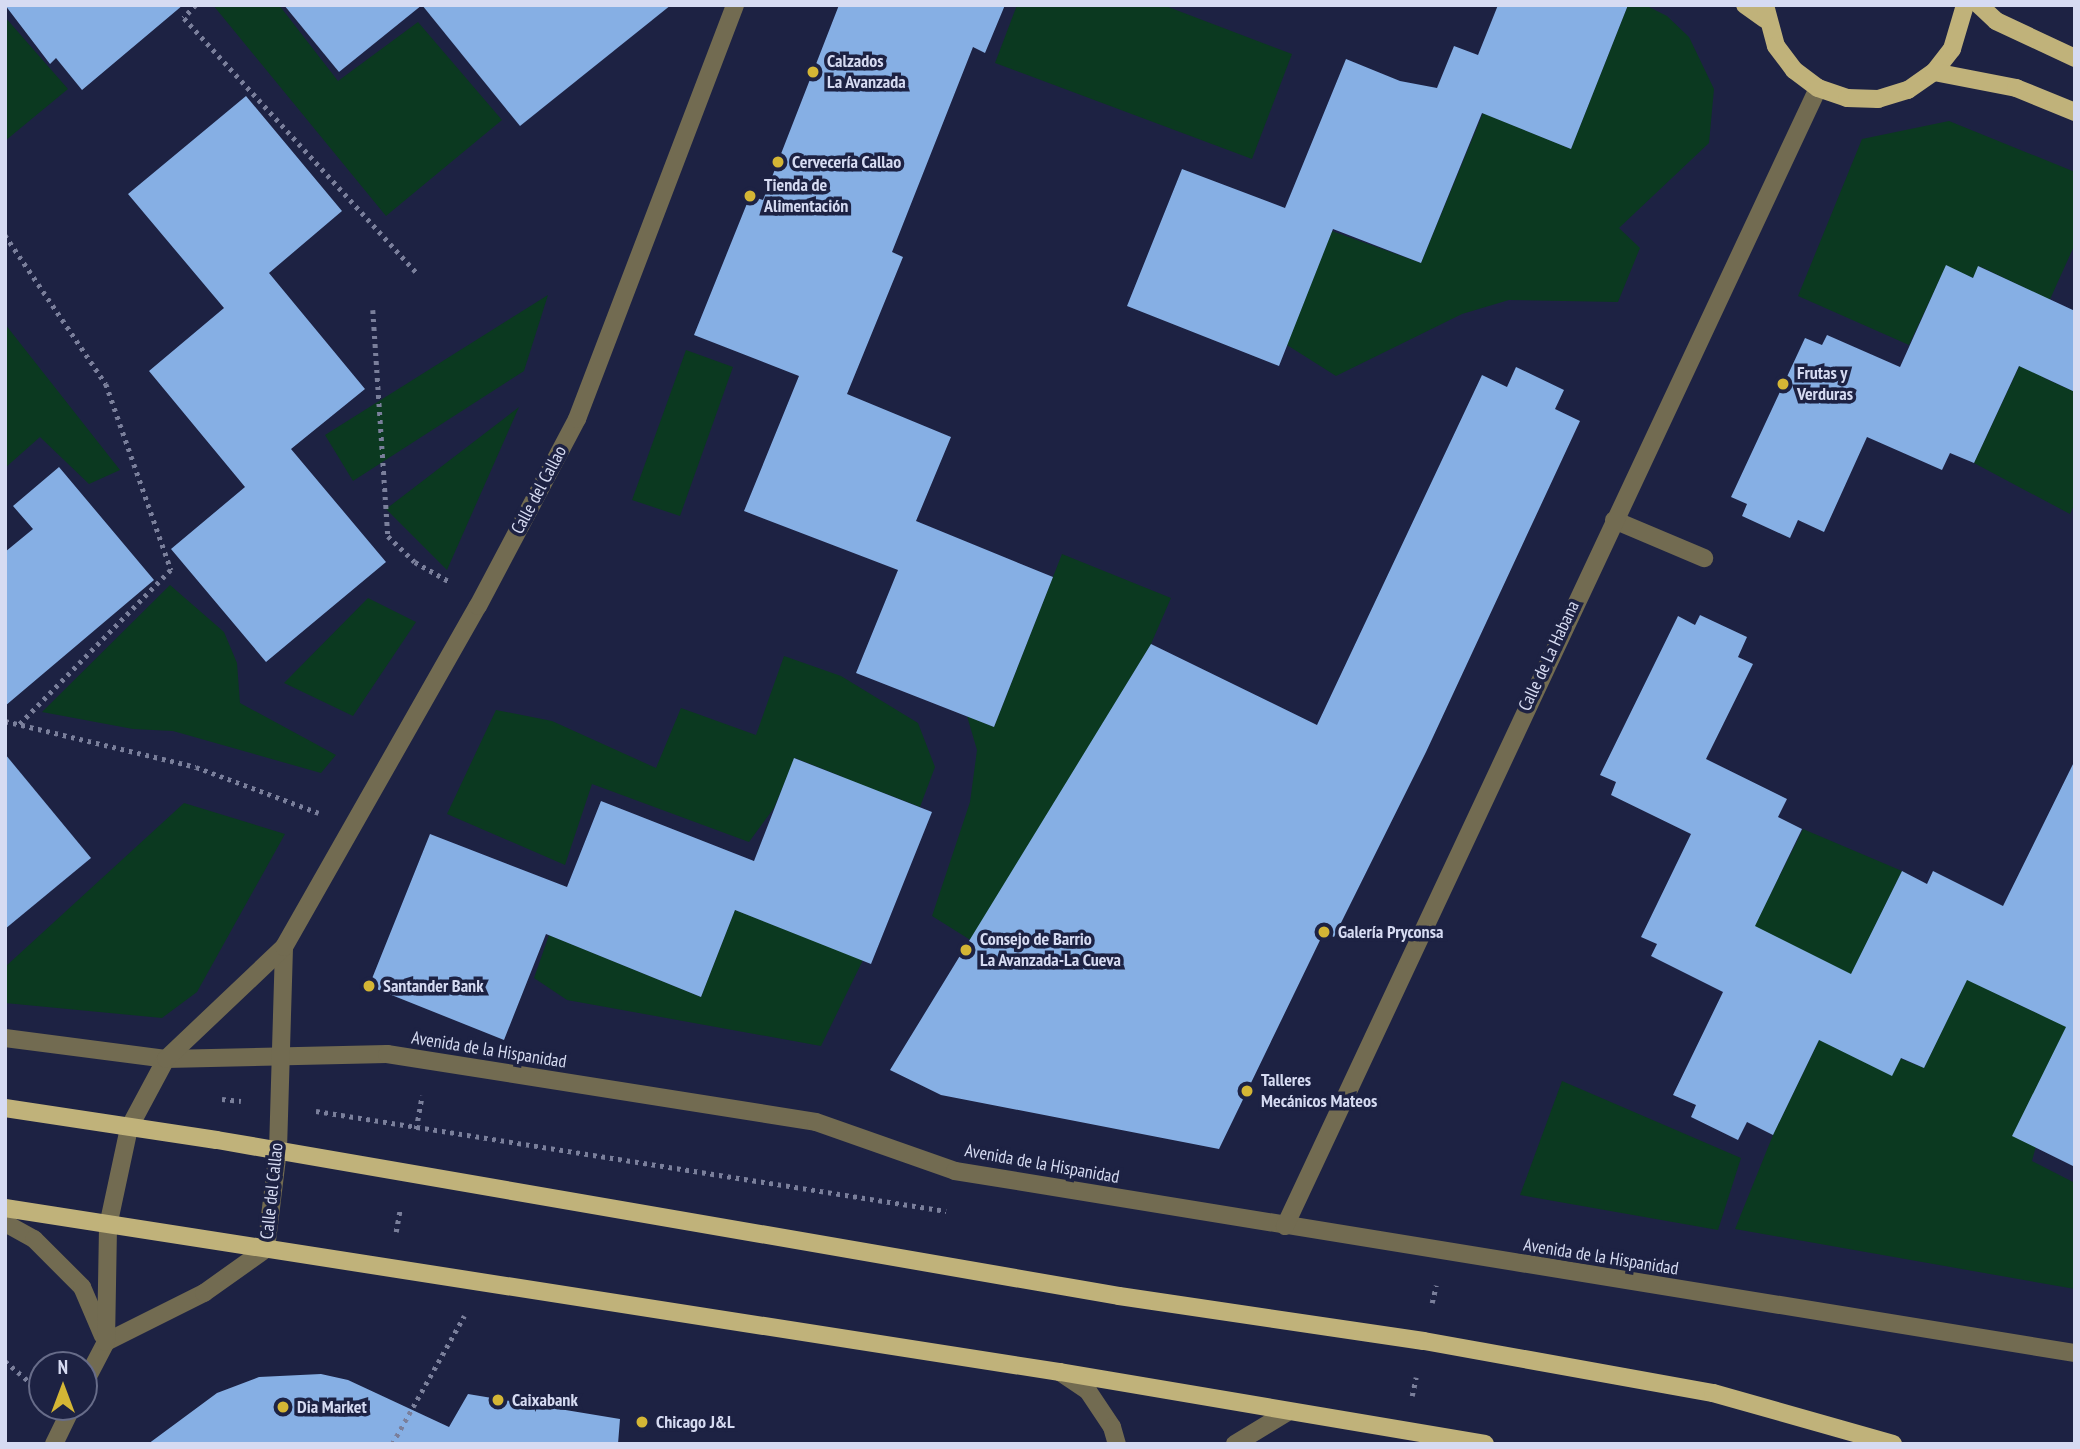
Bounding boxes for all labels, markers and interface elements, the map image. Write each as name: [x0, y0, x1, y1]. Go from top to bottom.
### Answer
place label: Calzados La Avanzada: [827, 51, 906, 94]
marker: Calzados La Avanzada: [805, 64, 821, 80]
place label: Cervecería Callao: [792, 151, 901, 173]
marker: Cervecería Callao: [770, 154, 786, 170]
place label: Tienda de Alimentación: [764, 175, 848, 218]
marker: Tienda de Alimentación: [742, 188, 758, 204]
place label: Frutas y Verduras: [1797, 363, 1853, 406]
marker: Frutas y Verduras: [1775, 376, 1791, 392]
street label: Calle del Callao: [507, 442, 571, 538]
street label: Calle de La Habana: [1514, 597, 1584, 715]
place label: Galería Pryconsa: [1338, 921, 1443, 943]
marker: Galería Pryconsa: [1316, 924, 1332, 940]
place label: Consejo de Barrio La Avanzada-La Cueva: [980, 929, 1122, 972]
marker: Consejo de Barrio La Avanzada-La Cueva: [958, 942, 974, 958]
place label: Santander Bank: [383, 975, 484, 997]
marker: Santander Bank: [361, 978, 377, 994]
street label: Avenida de la Hispanidad: [410, 1027, 568, 1073]
place label: Talleres Mecánicos Mateos: [1261, 1070, 1377, 1112]
marker: Talleres Mecánicos Mateos: [1239, 1083, 1255, 1099]
street label: Avenida de la Hispanidad: [963, 1140, 1121, 1188]
street label: Calle del Callao: [256, 1142, 288, 1240]
street label: Avenida de la Hispanidad: [1522, 1234, 1680, 1280]
north arrow: [28, 1351, 98, 1421]
text: N: [58, 1355, 68, 1379]
place label: Caixabank: [512, 1389, 578, 1411]
marker: Caixabank: [490, 1392, 506, 1408]
place label: Dia Market: [297, 1396, 367, 1418]
marker: Dia Market: [275, 1399, 291, 1415]
place label: Chicago J&L: [656, 1411, 735, 1433]
marker: Chicago J&L: [634, 1414, 650, 1430]

